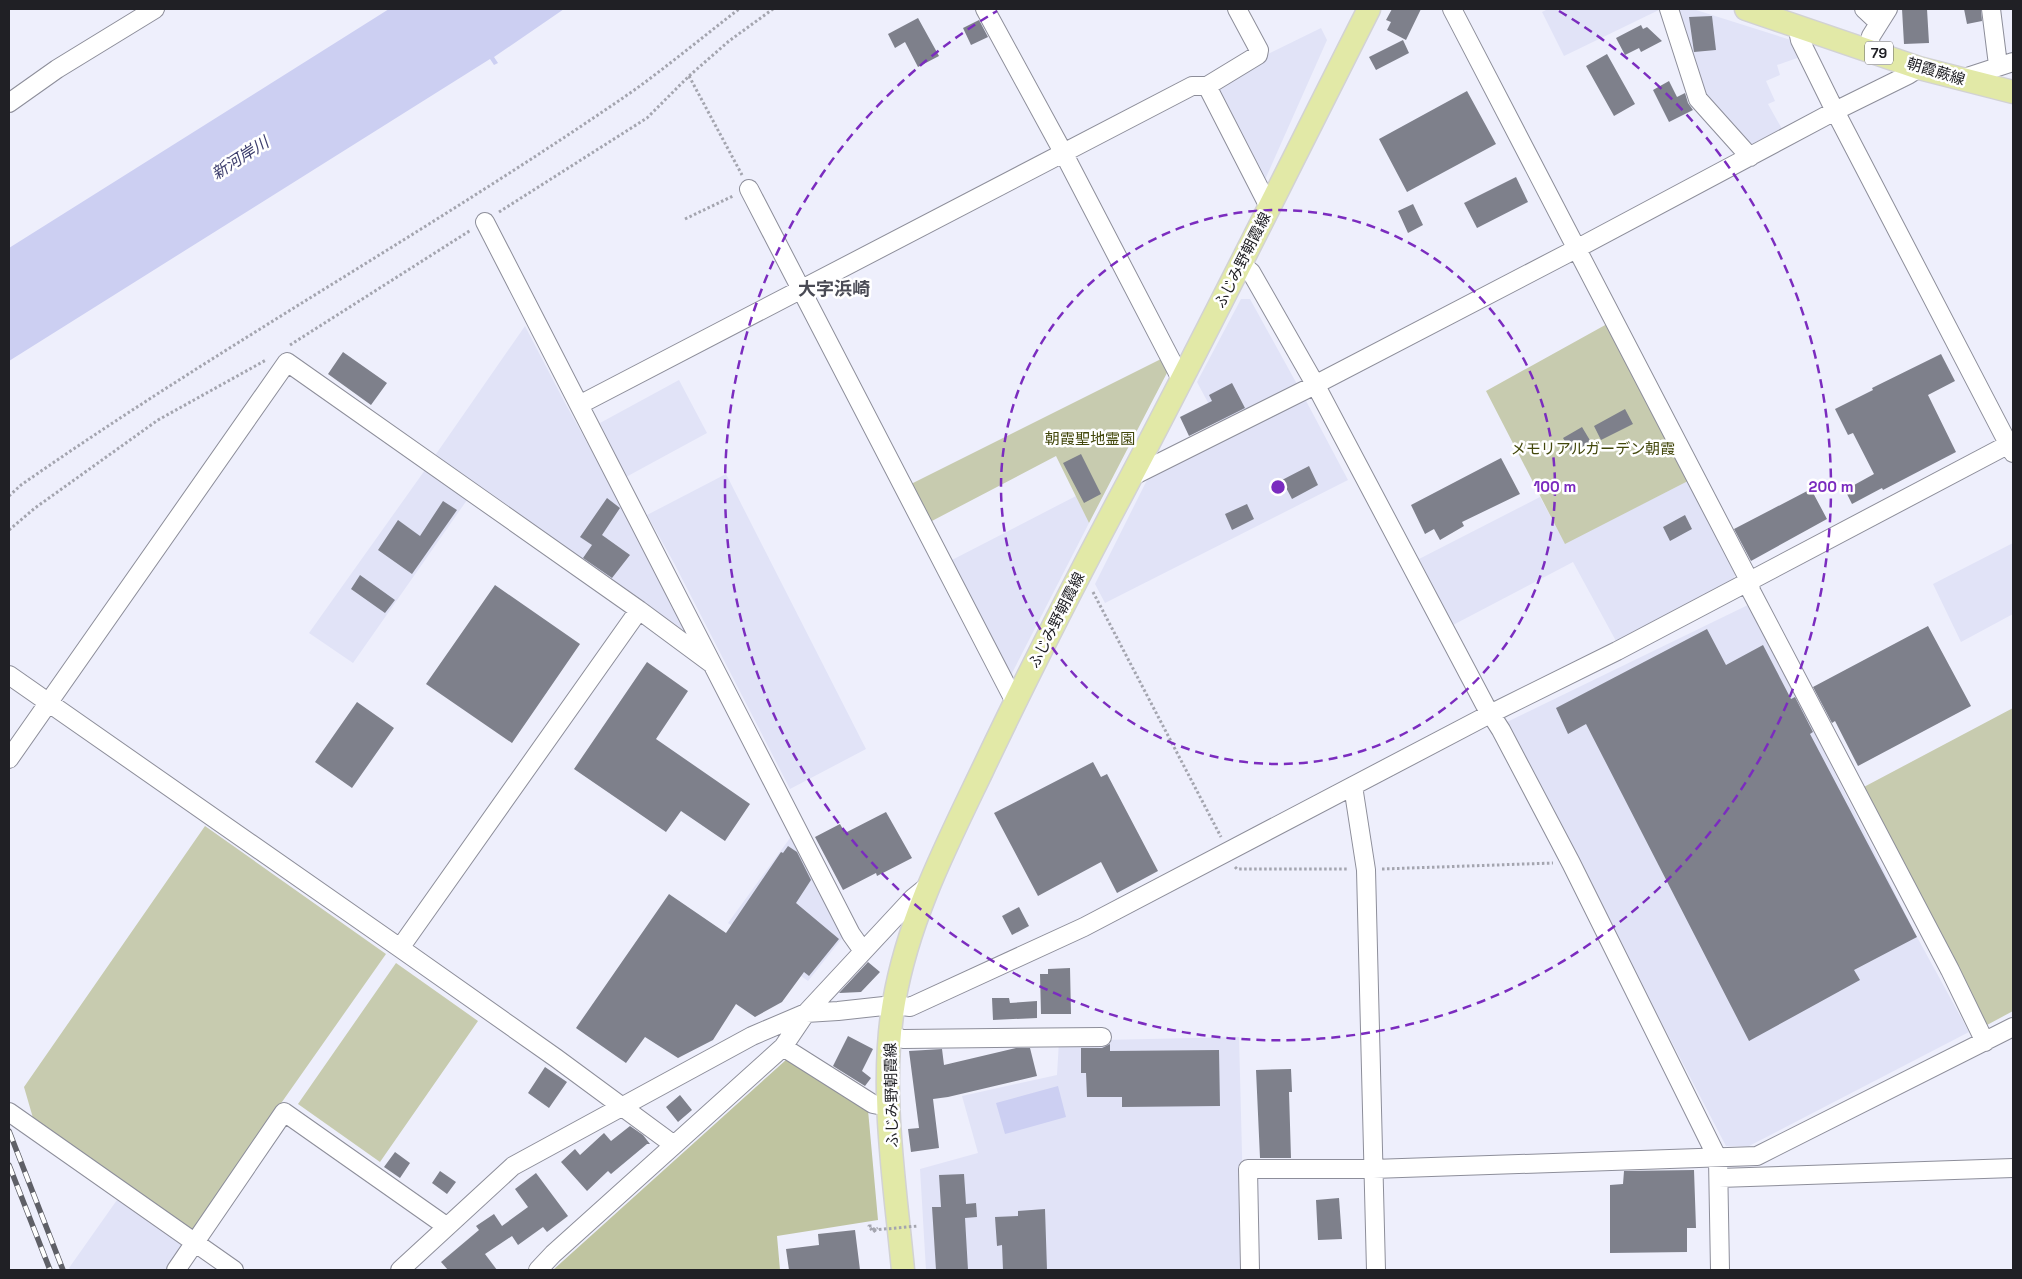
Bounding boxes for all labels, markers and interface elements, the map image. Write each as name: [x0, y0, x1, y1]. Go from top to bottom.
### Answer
road number: 79: [1865, 42, 1893, 64]
street label: 朝霞蕨線: [1905, 53, 1967, 89]
water label: 新河岸川: [207, 131, 274, 184]
street label: ふじみ野朝霞線: [1210, 209, 1274, 311]
district label: 大字浜崎: [798, 277, 870, 300]
park label: 朝霞聖地霊園: [1045, 429, 1135, 448]
park label: メモリアルガーデン朝霞: [1511, 439, 1675, 458]
text: 100 m: [1534, 477, 1576, 496]
text: 200 m: [1809, 477, 1853, 496]
centre of rings: [1269, 478, 1287, 496]
street label: ふじみ野朝霞線: [1024, 569, 1088, 671]
street label: ふじみ野朝霞線: [881, 1042, 901, 1148]

